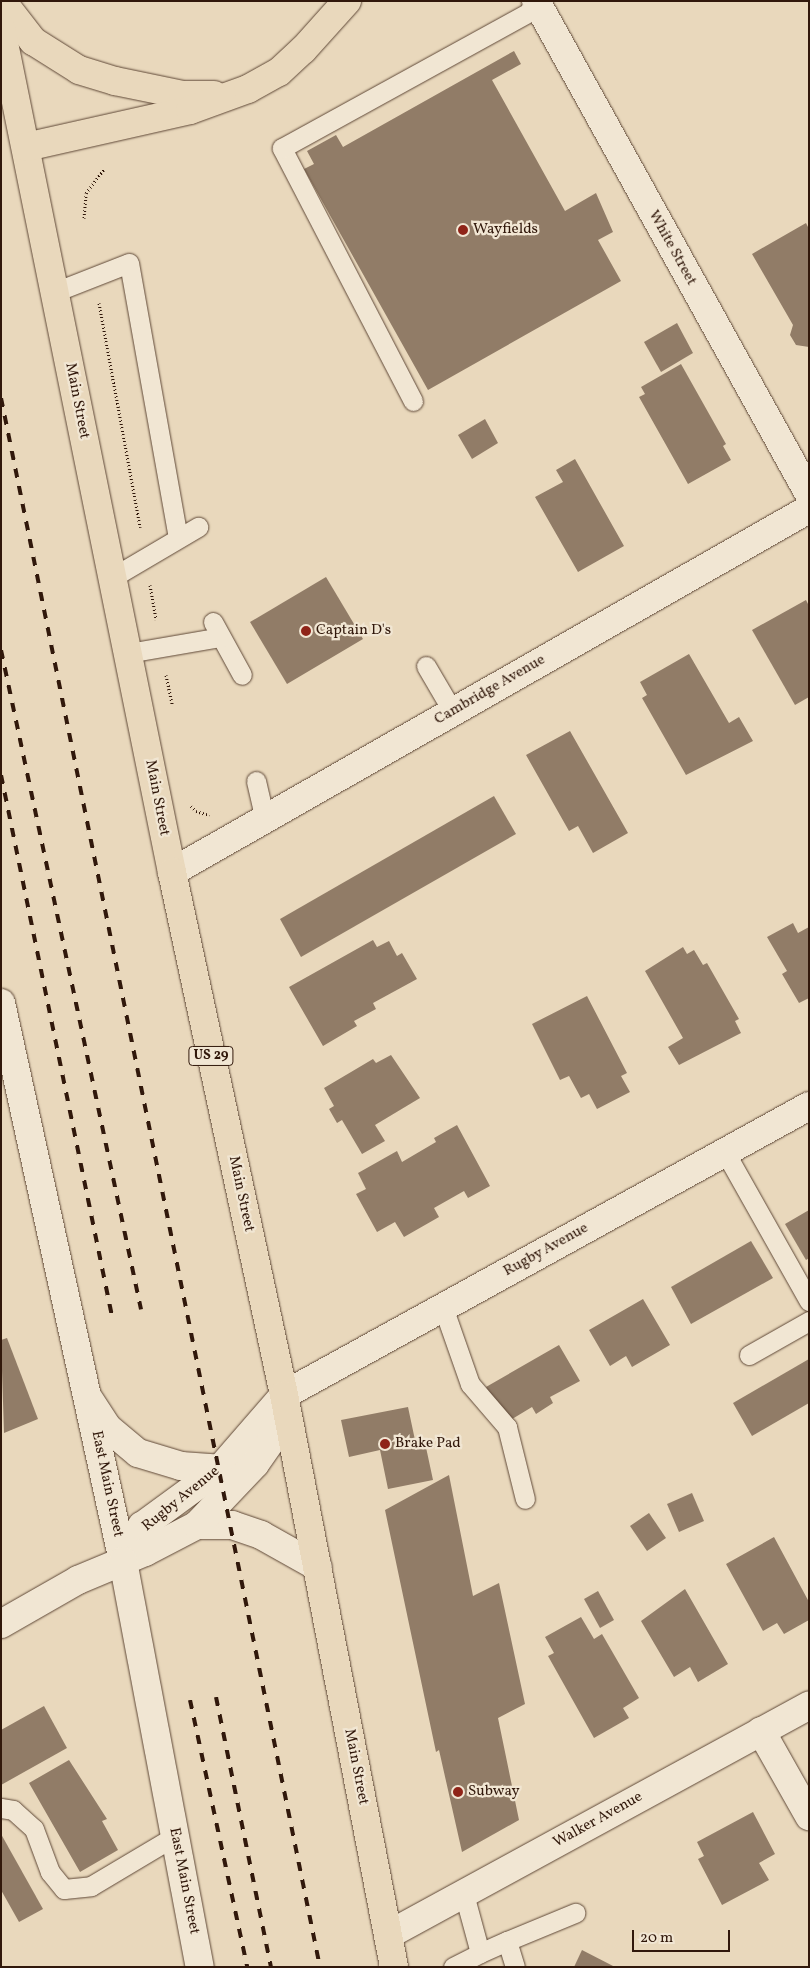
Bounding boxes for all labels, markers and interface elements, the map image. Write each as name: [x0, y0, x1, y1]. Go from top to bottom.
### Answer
street label: White Street: [644, 207, 700, 289]
place label: Wayfields: [473, 221, 538, 239]
marker: Wayfields: [457, 224, 469, 236]
street label: Main Street: [61, 361, 93, 441]
place label: Captain D's: [316, 622, 391, 640]
marker: Captain D's: [300, 625, 312, 637]
street label: Cambridge Avenue: [431, 651, 549, 729]
street label: Main Street: [141, 758, 173, 838]
road number: US 29: [187, 1044, 235, 1068]
street label: Main Street: [224, 1154, 258, 1234]
street label: Rugby Avenue: [500, 1219, 592, 1281]
street label: East Main Street: [87, 1429, 127, 1539]
place label: Brake Pad: [395, 1435, 461, 1453]
marker: Brake Pad: [379, 1438, 391, 1450]
street label: Rugby Avenue: [139, 1462, 223, 1536]
street label: Main Street: [340, 1727, 372, 1807]
place label: Subway: [468, 1783, 520, 1801]
marker: Subway: [452, 1786, 464, 1798]
street label: Walker Avenue: [550, 1788, 646, 1852]
street label: East Main Street: [165, 1826, 203, 1936]
scale bar: [635, 1920, 732, 1952]
text: 20 m: [640, 1928, 673, 1949]

